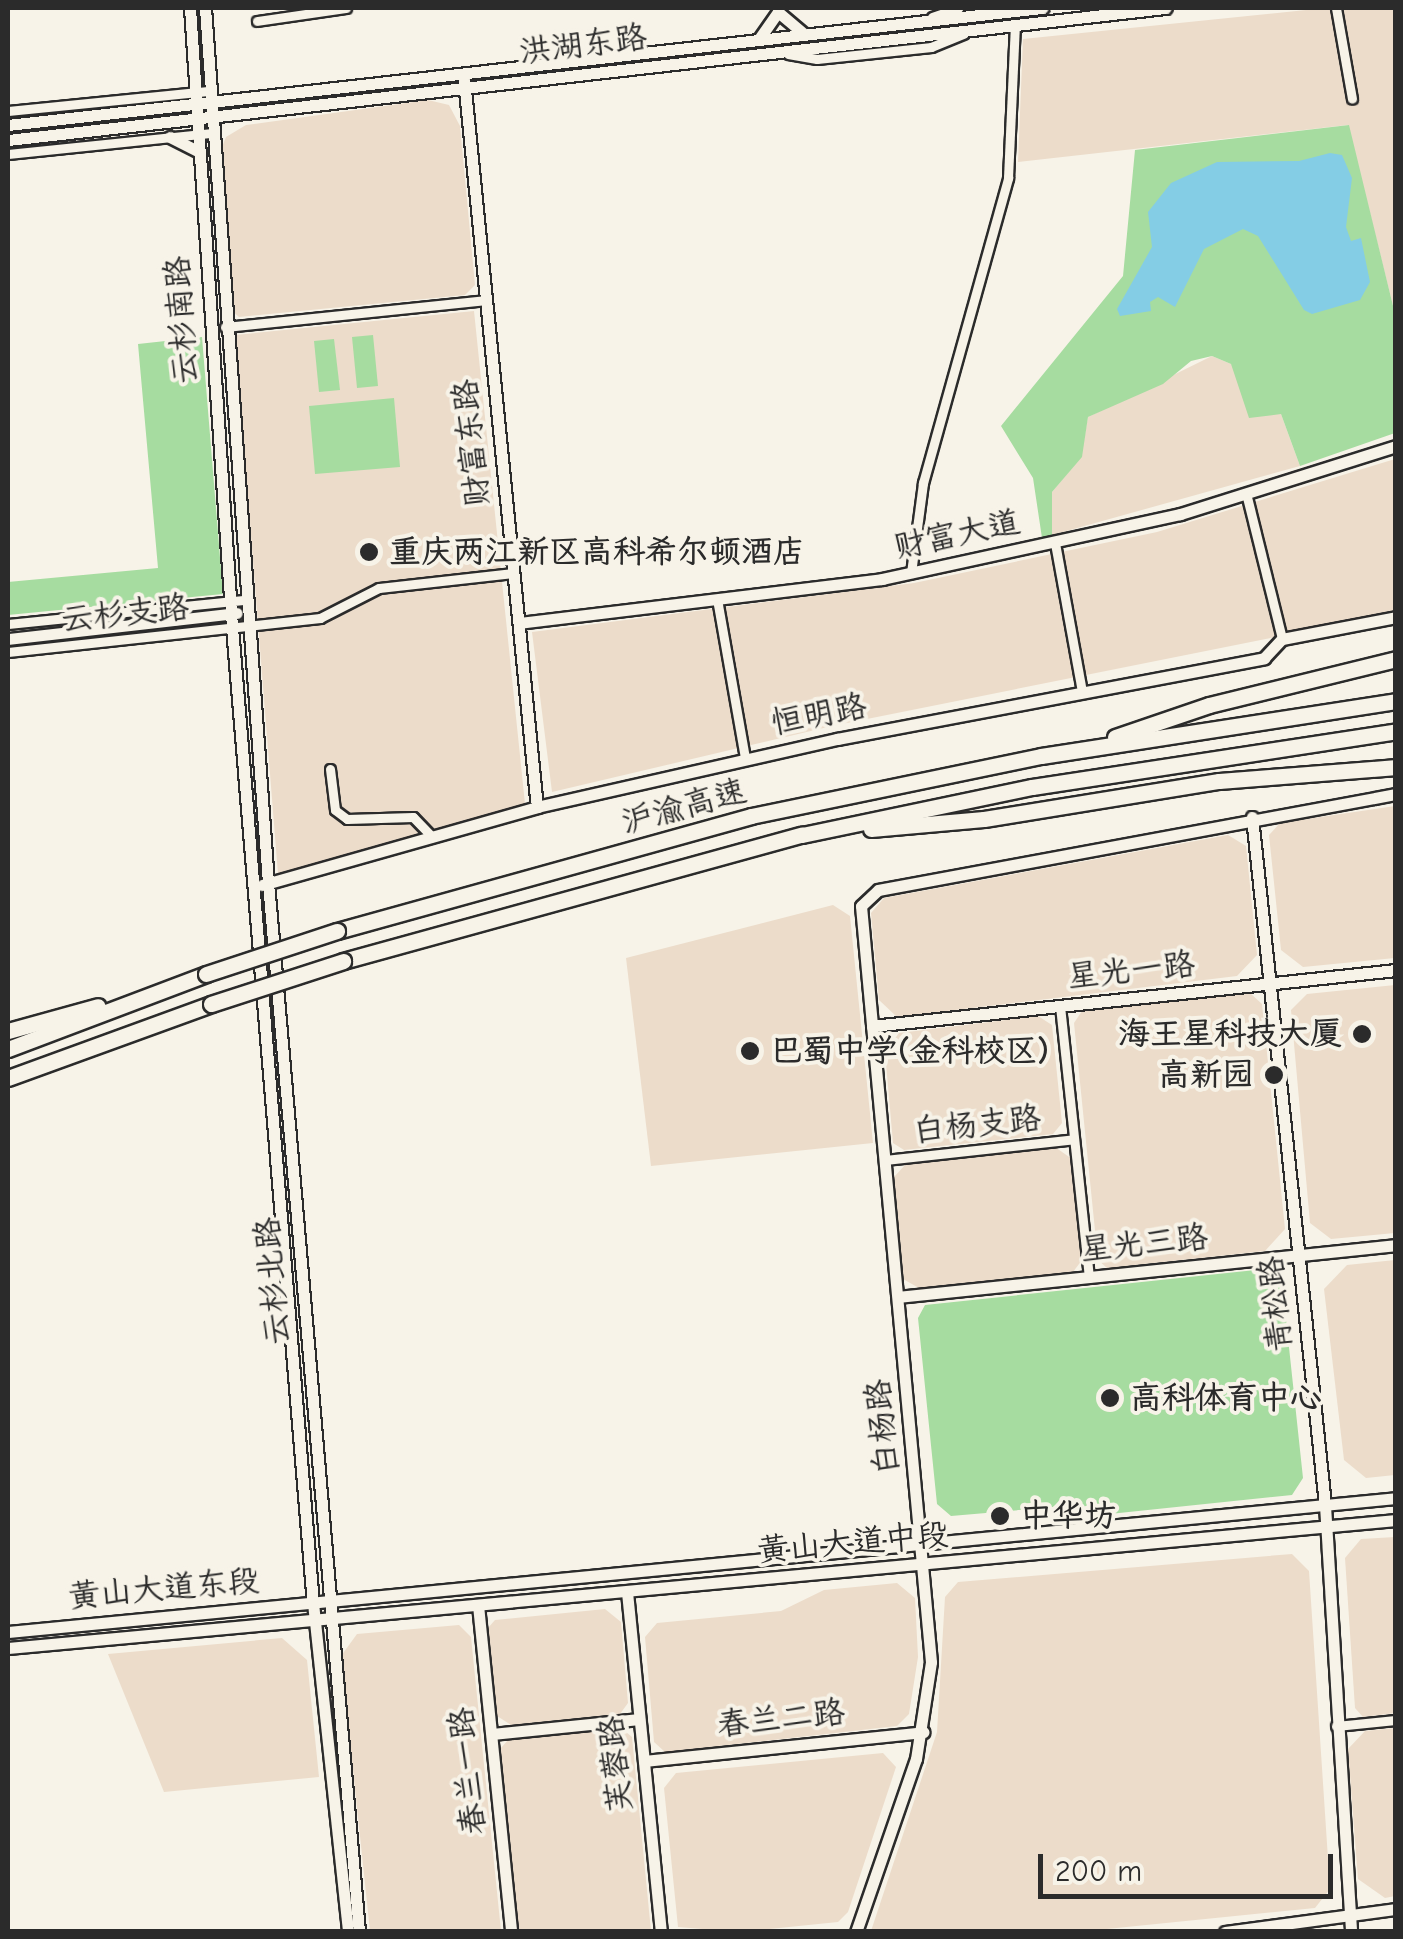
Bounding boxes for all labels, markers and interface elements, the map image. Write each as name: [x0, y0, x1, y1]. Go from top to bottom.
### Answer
street label: 洪湖东路: [517, 18, 649, 72]
street label: 云杉南路: [158, 255, 206, 385]
street label: 财富东路: [446, 377, 498, 509]
street label: 财富大道: [890, 503, 1024, 567]
place label: 重庆两江新区高科希尔顿酒店: [389, 533, 805, 571]
marker: 重庆两江新区高科希尔顿酒店: [358, 541, 380, 563]
street label: 云杉支路: [59, 588, 191, 640]
street label: 恒明路: [768, 687, 870, 743]
street label: 沪渝高速: [617, 772, 751, 842]
street label: 星光一路: [1065, 945, 1197, 997]
place label: 海王星科技大厦: [1118, 1015, 1342, 1053]
marker: 海王星科技大厦: [1351, 1023, 1373, 1045]
place label: 巴蜀中学(金科校区): [770, 1032, 1049, 1070]
marker: 巴蜀中学(金科校区): [739, 1040, 761, 1062]
place label: 高新园: [1158, 1056, 1254, 1094]
marker: 高新园: [1263, 1064, 1285, 1086]
street label: 白杨支路: [911, 1099, 1043, 1151]
street label: 云杉北路: [248, 1216, 298, 1346]
street label: 星光三路: [1078, 1218, 1210, 1270]
street label: 青松路: [1252, 1254, 1300, 1354]
street label: 白杨路: [859, 1377, 907, 1477]
place label: 高科体育中心: [1130, 1379, 1322, 1417]
marker: 高科体育中心: [1099, 1387, 1121, 1409]
place label: 中华坊: [1020, 1497, 1116, 1535]
marker: 中华坊: [989, 1505, 1011, 1527]
street label: 黄山大道中段: [756, 1516, 950, 1570]
street label: 黄山大道东段: [67, 1562, 261, 1616]
street label: 春兰二路: [715, 1693, 847, 1745]
street label: 春兰一路: [442, 1705, 494, 1837]
street label: 芙蓉路: [592, 1714, 640, 1814]
scale bar: [1043, 1834, 1338, 1896]
text: 200 m: [1055, 1854, 1142, 1889]

